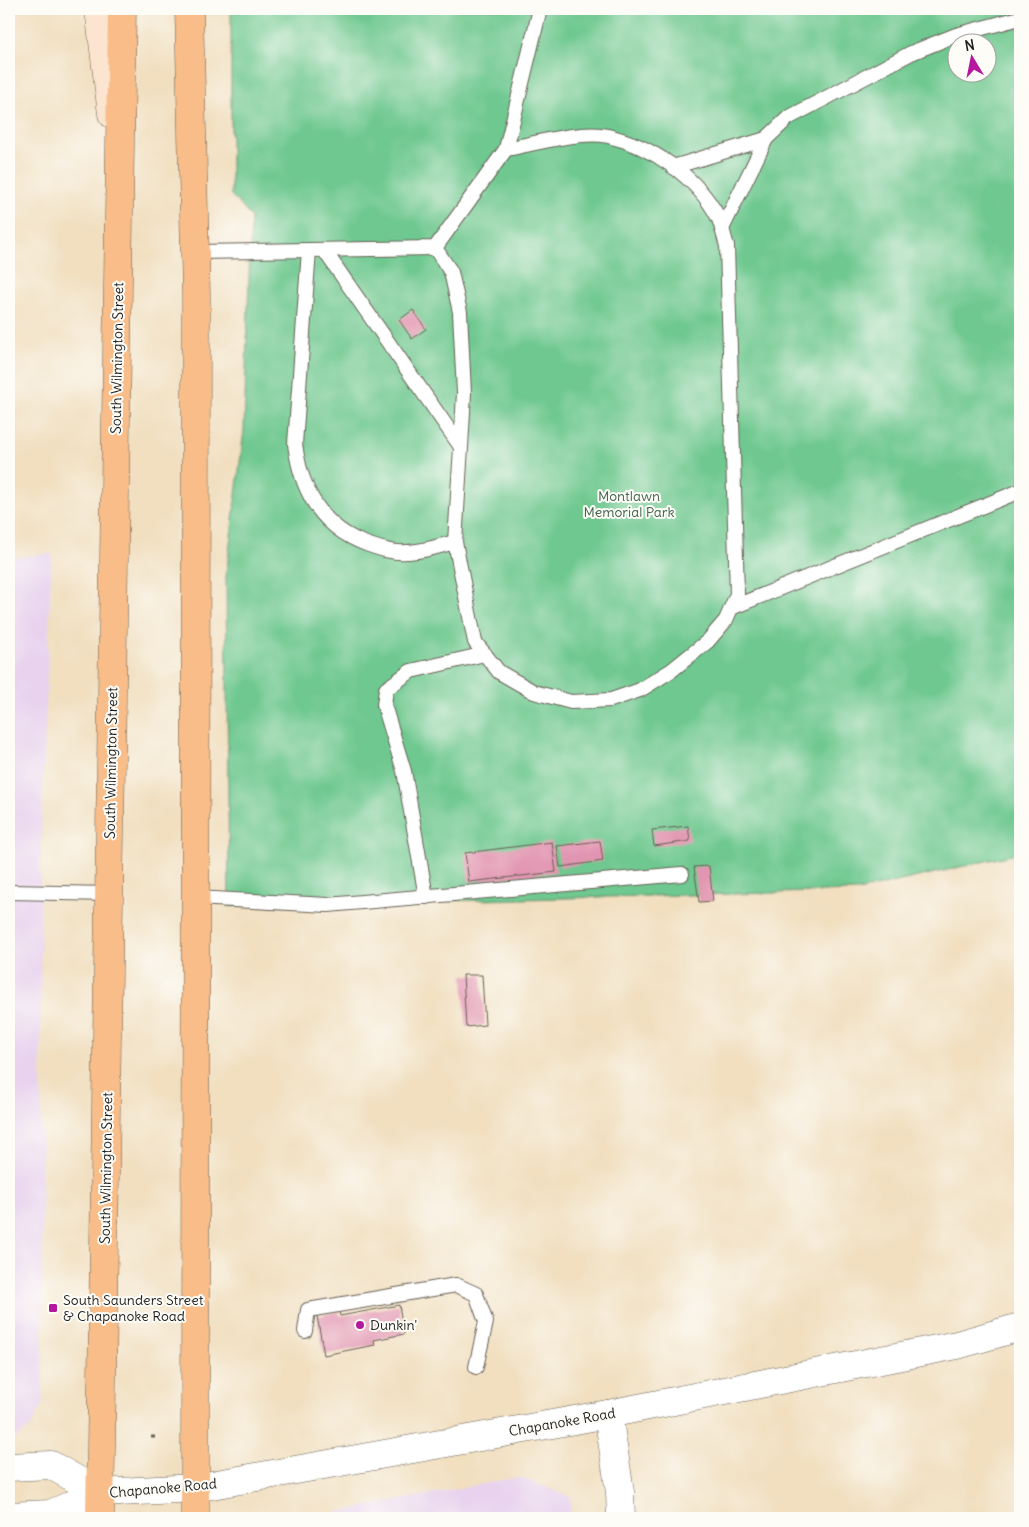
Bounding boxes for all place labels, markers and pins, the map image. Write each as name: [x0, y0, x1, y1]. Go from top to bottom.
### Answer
place label: South Saunders Street & Chapanoke Road: [63, 1291, 204, 1325]
marker: South Saunders Street & Chapanoke Road: [47, 1302, 59, 1314]
place label: Dunkin': [370, 1316, 417, 1334]
marker: Dunkin': [354, 1319, 366, 1331]

